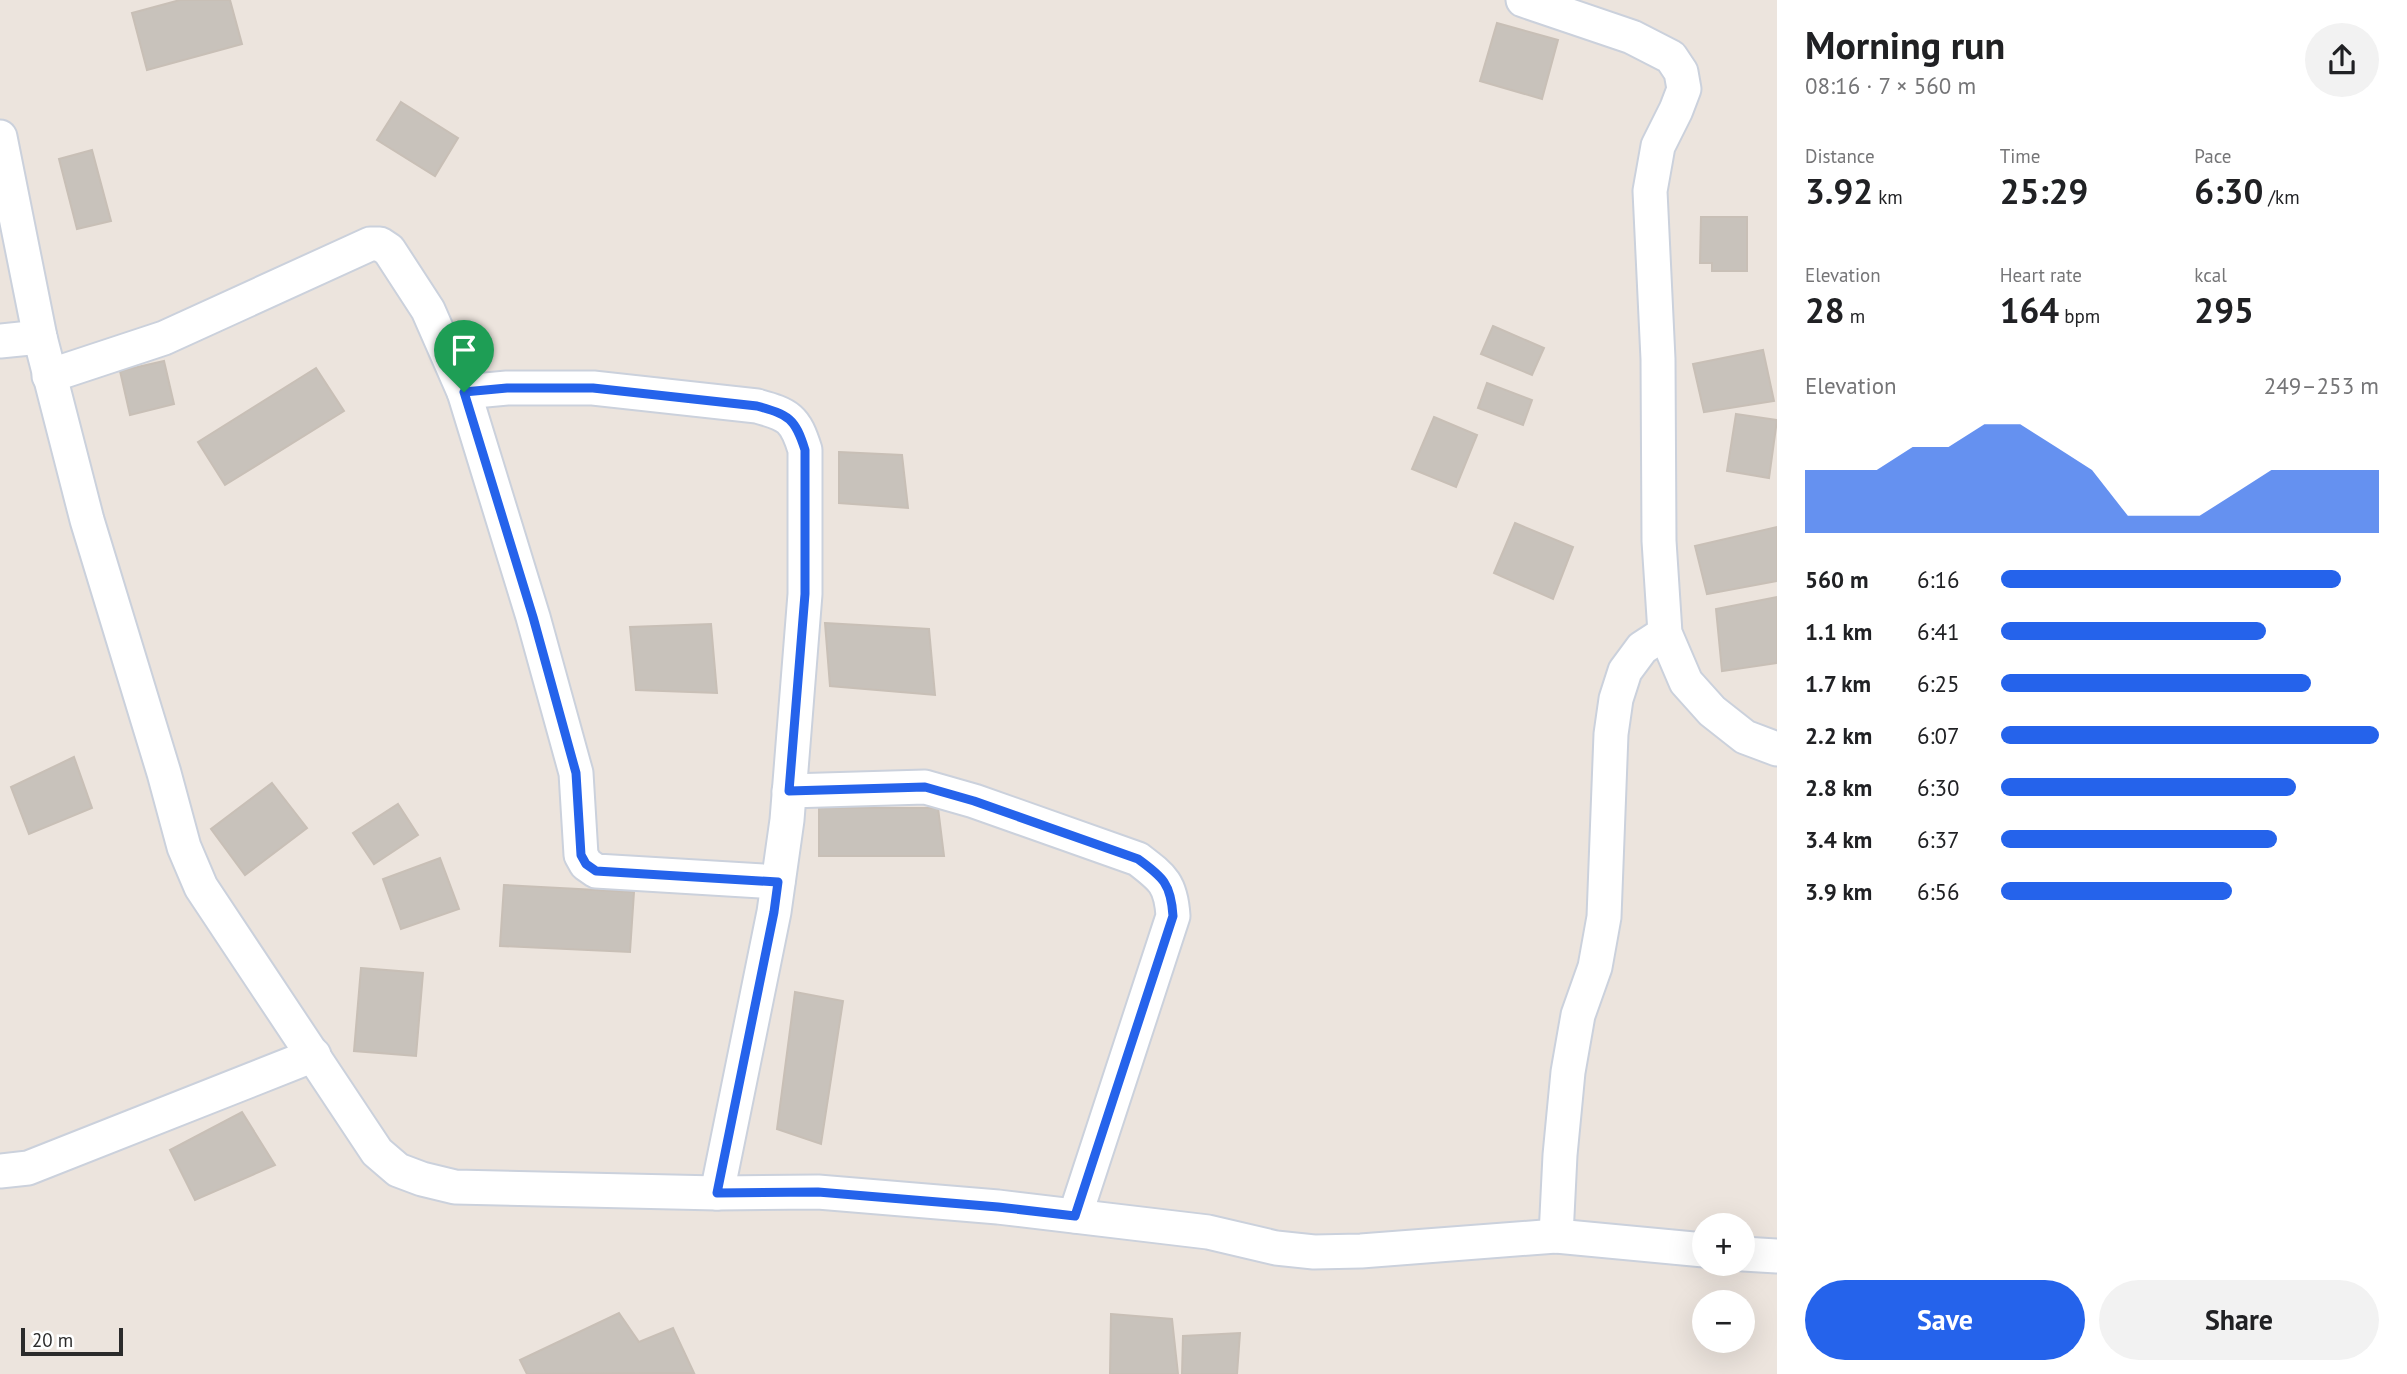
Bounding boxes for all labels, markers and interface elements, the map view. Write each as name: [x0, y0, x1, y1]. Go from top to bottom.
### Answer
text: Morning run: [1805, 20, 2005, 69]
button: share: [2305, 23, 2379, 97]
text: 08:16 · 7 × 560 m: [1805, 71, 1976, 100]
text: Distance: [1805, 144, 1875, 168]
text: Time: [2000, 144, 2040, 168]
text: Pace: [2194, 144, 2232, 168]
text: 3.92: [1805, 168, 1873, 214]
text: 25:29: [2000, 168, 2088, 214]
text: 6:30: [2194, 168, 2263, 214]
text: km: [1873, 185, 1903, 209]
text: /km: [2263, 185, 2300, 209]
text: Elevation: [1805, 263, 1881, 287]
text: Heart rate: [2000, 263, 2082, 287]
text: kcal: [2194, 263, 2227, 287]
text: 28: [1805, 287, 1845, 333]
text: 164: [2000, 287, 2059, 333]
text: 295: [2194, 287, 2254, 333]
text: m: [1845, 304, 1865, 328]
text: bpm: [2059, 304, 2100, 328]
pin: [434, 320, 494, 392]
icon: arrive: [445, 331, 483, 369]
text: Elevation: [1805, 371, 1897, 400]
text: 249–253 m: [2264, 371, 2379, 400]
text: 560 m: [1805, 565, 1868, 594]
text: 6:16: [1917, 565, 1960, 594]
text: 1.1 km: [1805, 617, 1872, 646]
text: 6:41: [1917, 617, 1960, 646]
text: 1.7 km: [1805, 669, 1871, 698]
text: 6:25: [1917, 669, 1960, 698]
text: 2.2 km: [1805, 721, 1872, 750]
text: 6:07: [1917, 721, 1960, 750]
text: 2.8 km: [1805, 773, 1872, 802]
text: 6:30: [1917, 773, 1960, 802]
text: 3.4 km: [1805, 825, 1872, 854]
text: 6:37: [1917, 825, 1960, 854]
text: 3.9 km: [1805, 877, 1872, 906]
text: 6:56: [1917, 877, 1960, 906]
map controls: [1692, 1213, 1755, 1353]
button: +: [1692, 1213, 1755, 1276]
button: Save: [1805, 1280, 2085, 1360]
button: Share: [2099, 1280, 2379, 1360]
button: −: [1692, 1290, 1755, 1353]
scale bar: [21, 1325, 122, 1357]
text: 20 m: [32, 1328, 73, 1352]

